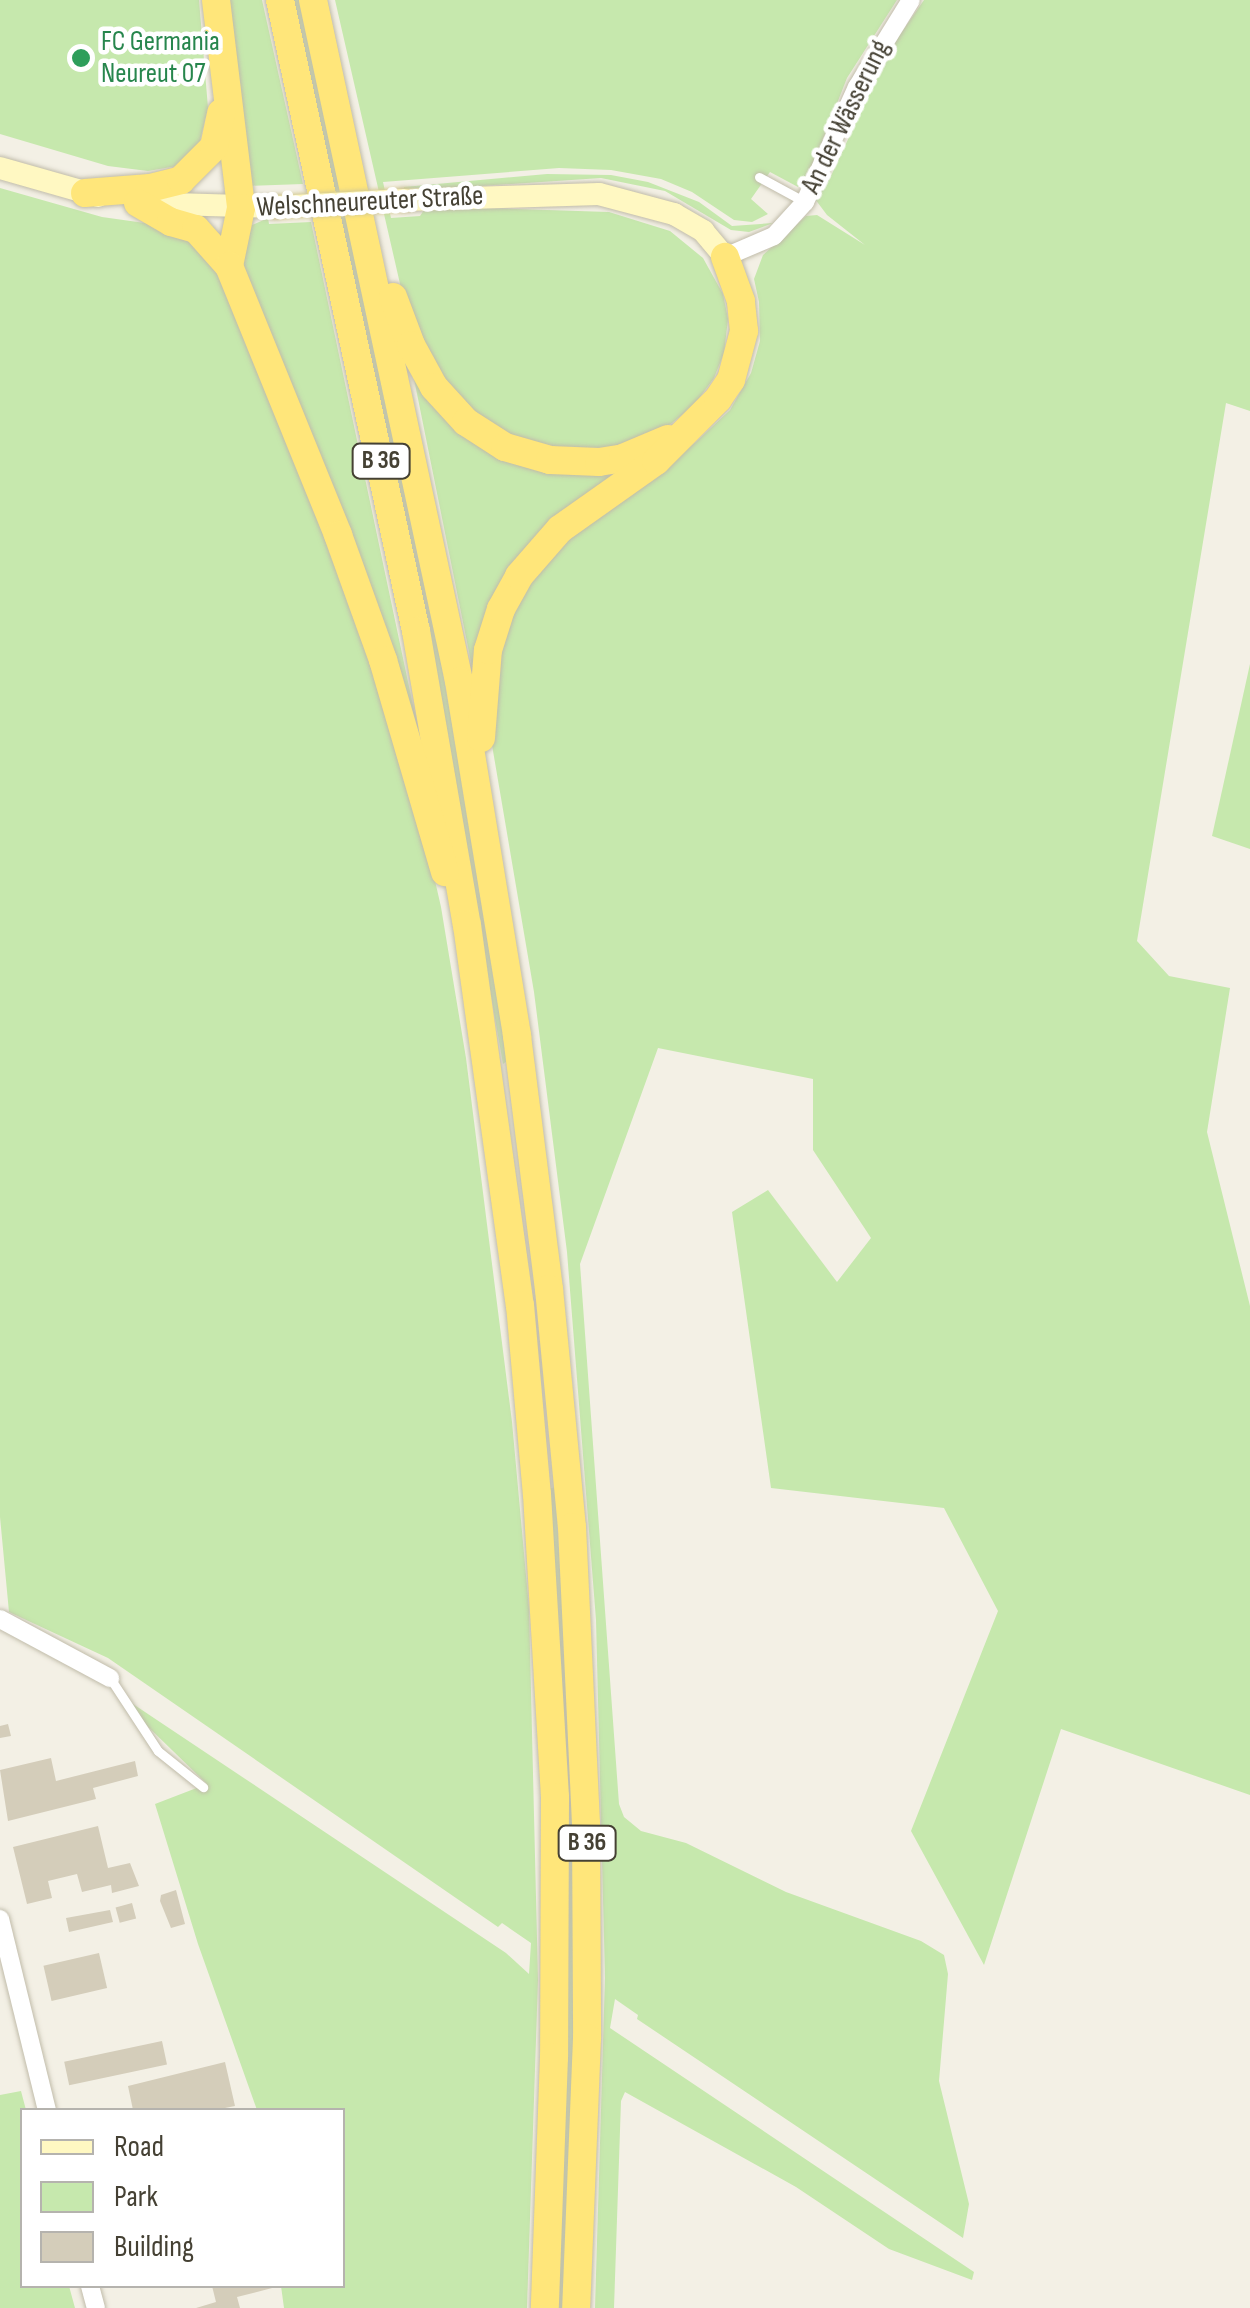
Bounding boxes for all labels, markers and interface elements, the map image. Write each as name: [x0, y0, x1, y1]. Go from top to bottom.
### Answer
place label: FC Germania Neureut 07: [101, 25, 220, 91]
street label: An der Wässerung: [794, 35, 898, 199]
marker: FC Germania Neureut 07: [70, 47, 92, 69]
street label: Welschneureuter Straße: [256, 179, 484, 225]
road number: B 36: [351, 441, 411, 481]
road number: B 36: [557, 1823, 617, 1863]
legend: [20, 2108, 345, 2288]
text: Road: [114, 2129, 164, 2165]
text: Park: [114, 2179, 158, 2215]
text: Building: [114, 2229, 194, 2265]

